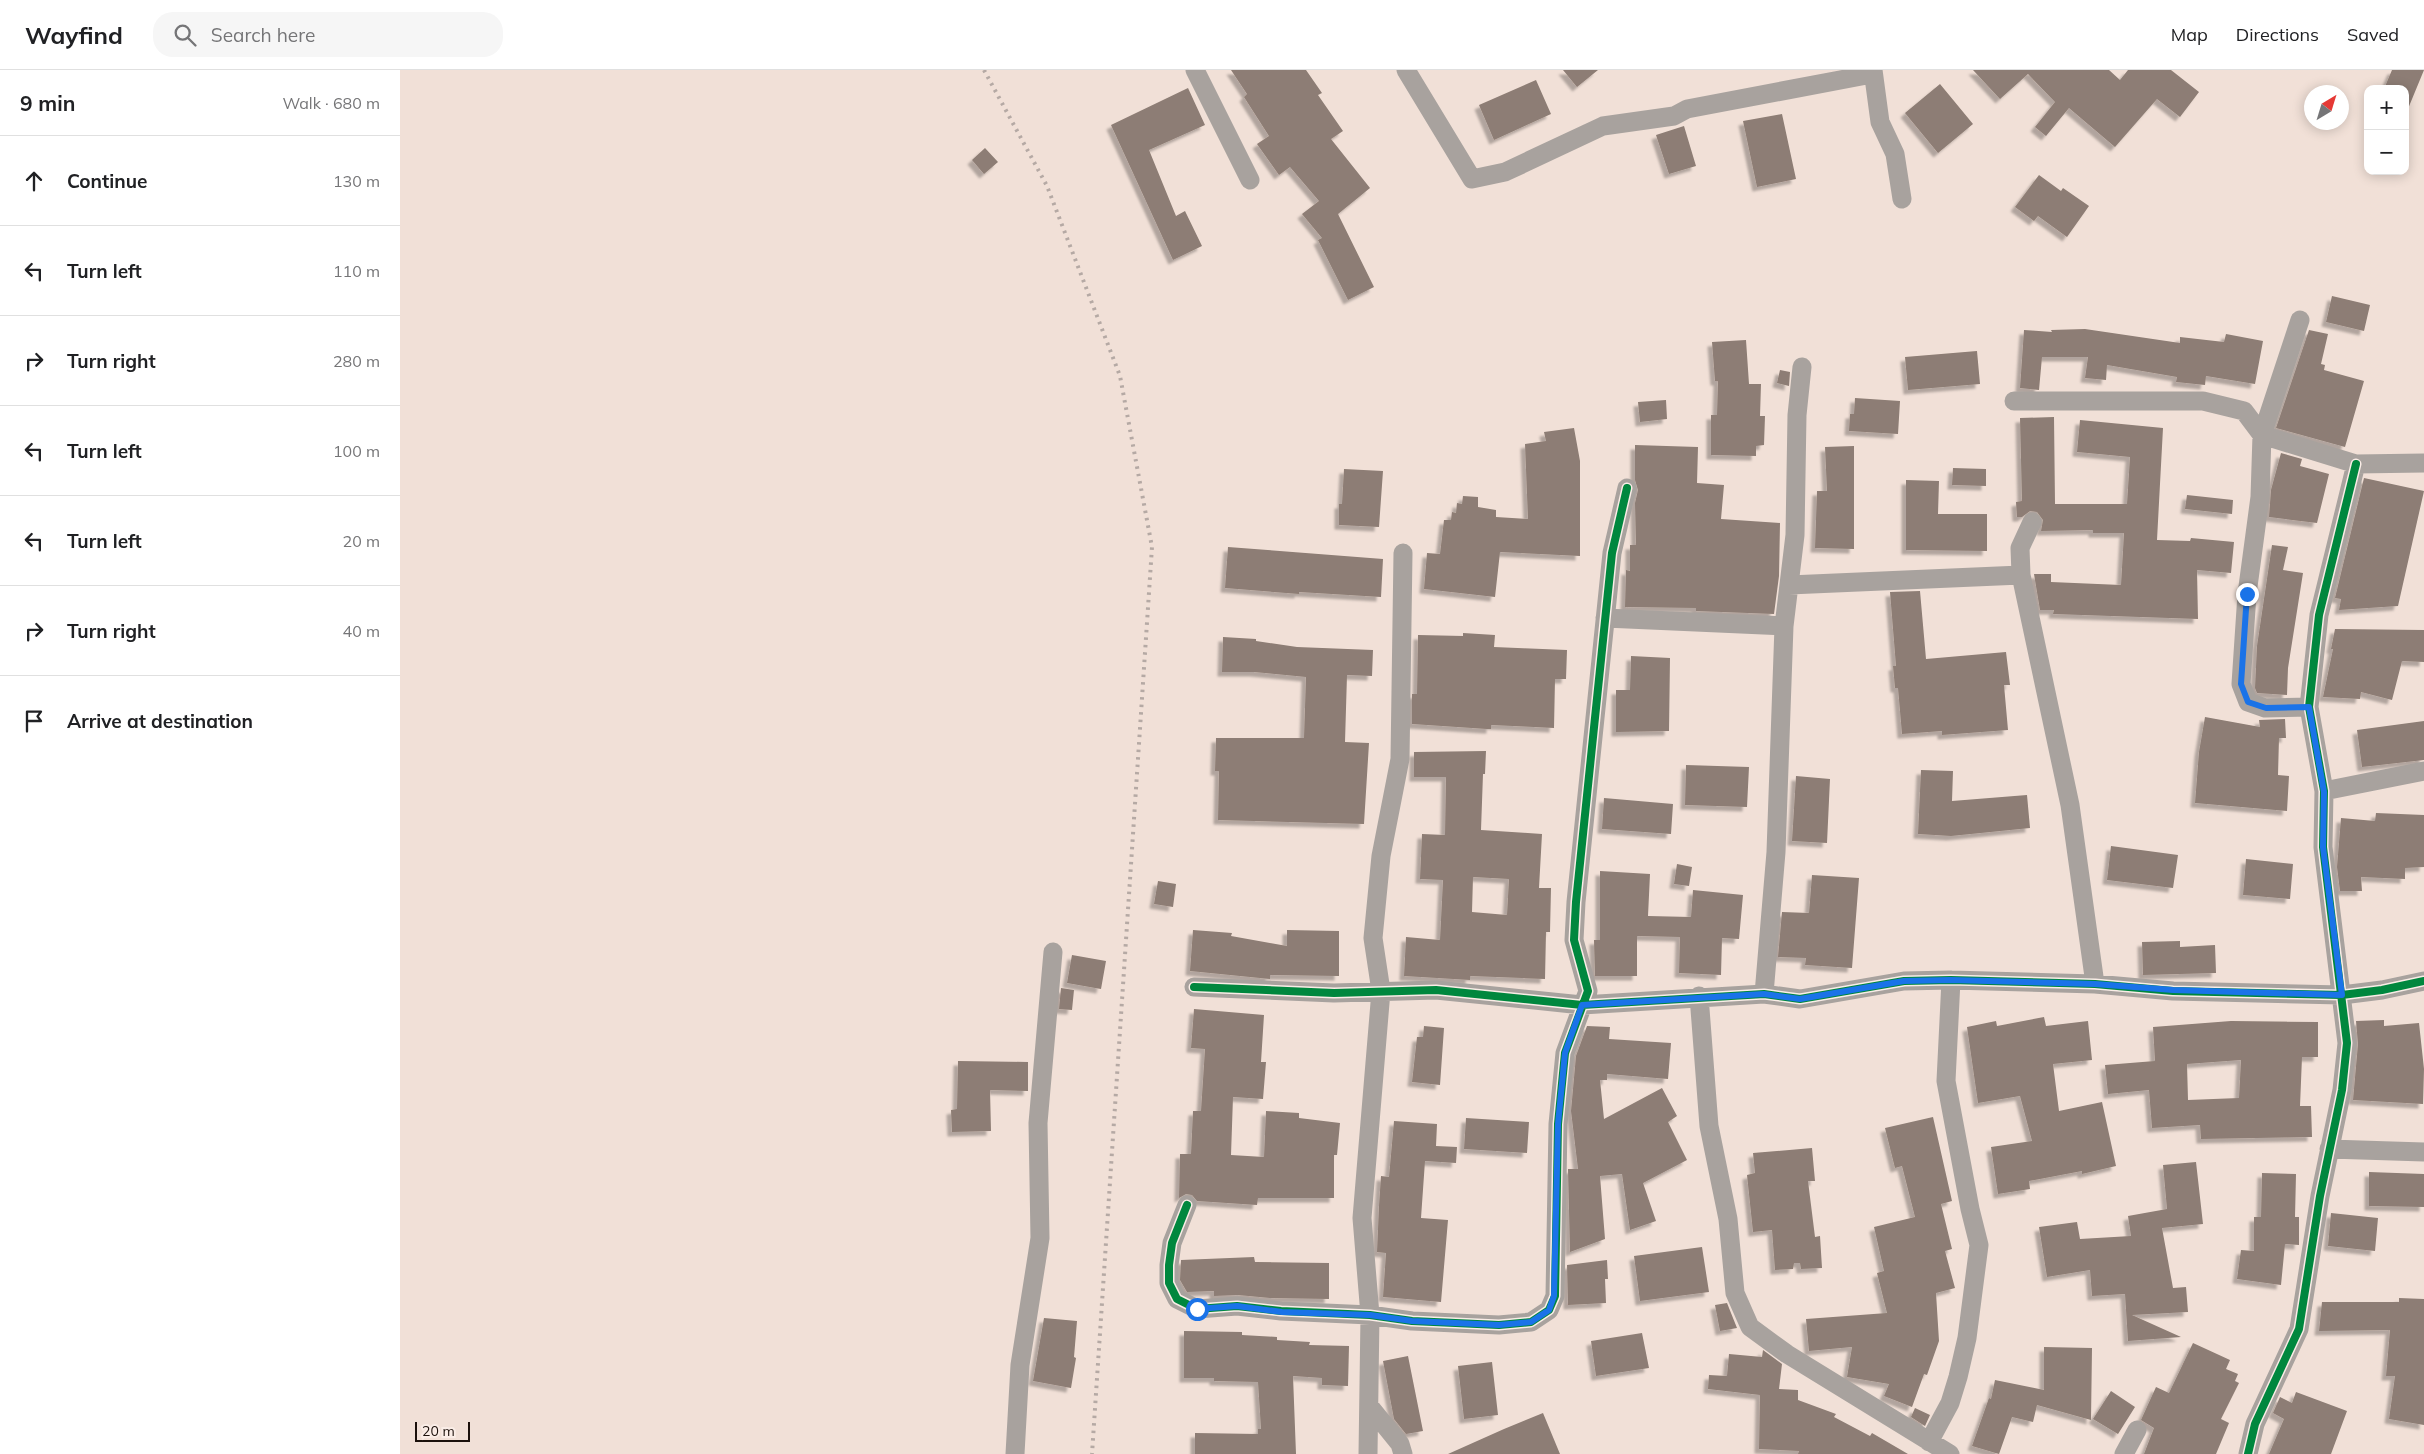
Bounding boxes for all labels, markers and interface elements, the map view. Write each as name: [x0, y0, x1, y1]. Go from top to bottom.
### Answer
search box: [153, 12, 503, 57]
text: Wayfind: [25, 20, 123, 50]
icon: search: [171, 21, 199, 49]
text: Search here: [211, 23, 315, 47]
text: Map: [2171, 23, 2208, 46]
text: Directions: [2236, 23, 2319, 46]
text: Saved: [2347, 23, 2399, 46]
north arrow: [2304, 85, 2349, 130]
map controls: [2364, 85, 2409, 175]
button: +: [2364, 85, 2409, 130]
text: 9 min: [20, 90, 75, 116]
text: Walk · 680 m: [282, 93, 380, 113]
button: −: [2364, 130, 2409, 175]
icon: ahead: [20, 167, 48, 195]
text: Continue: [67, 169, 147, 193]
text: 130 m: [333, 171, 380, 191]
icon: left: [20, 257, 48, 285]
text: Turn left: [67, 259, 142, 283]
text: 110 m: [333, 261, 380, 281]
icon: right: [20, 347, 48, 375]
text: Turn right: [67, 349, 156, 373]
text: 280 m: [333, 351, 380, 371]
icon: left: [20, 437, 48, 465]
text: Turn left: [67, 439, 142, 463]
text: 100 m: [333, 441, 380, 461]
icon: left: [20, 527, 48, 555]
text: Turn left: [67, 529, 142, 553]
text: 20 m: [343, 531, 380, 551]
route end: [2236, 583, 2259, 606]
icon: right: [20, 617, 48, 645]
text: Turn right: [67, 619, 156, 643]
text: 40 m: [343, 621, 380, 641]
icon: arrive: [20, 707, 48, 735]
text: Arrive at destination: [67, 709, 253, 733]
route start: [1186, 1298, 1209, 1321]
scale bar: [415, 1419, 470, 1442]
text: 20 m: [422, 1422, 455, 1440]

